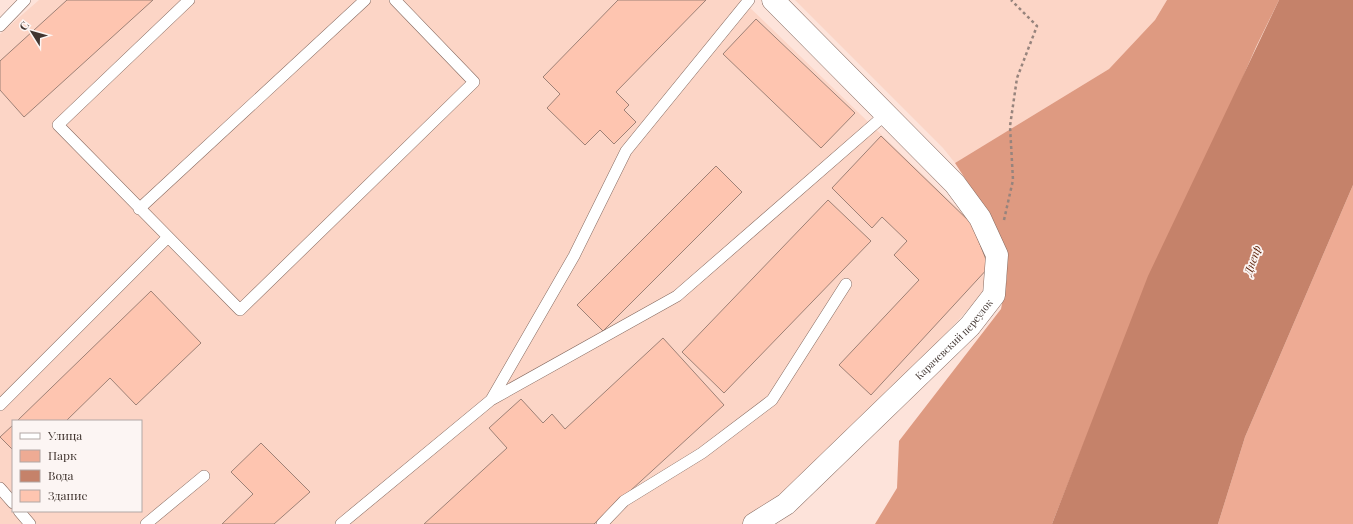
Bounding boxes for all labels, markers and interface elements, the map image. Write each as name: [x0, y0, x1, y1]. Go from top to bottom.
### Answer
north arrow: [12, 12, 52, 52]
text: С: [15, 18, 32, 33]
water label: Днепр: [1239, 243, 1264, 279]
street label: Карачевский переулок: [912, 296, 996, 383]
legend: [12, 420, 142, 512]
text: Улица: [47, 427, 82, 443]
text: Парк: [48, 447, 77, 463]
text: Вода: [48, 467, 74, 483]
text: Здание: [48, 487, 88, 503]

